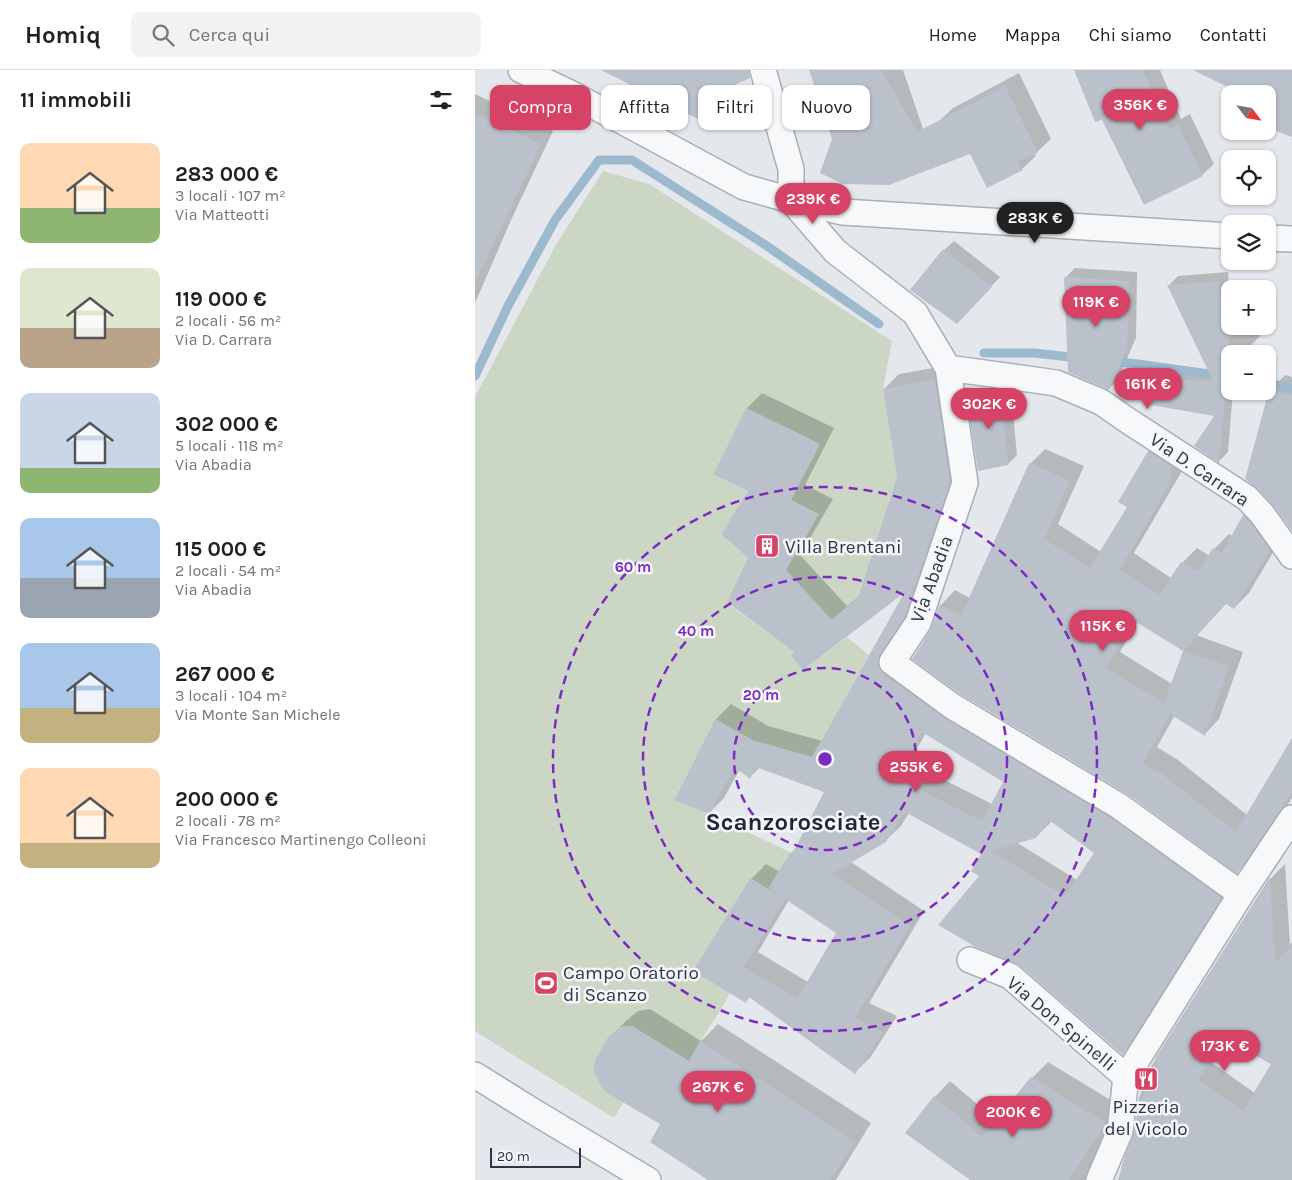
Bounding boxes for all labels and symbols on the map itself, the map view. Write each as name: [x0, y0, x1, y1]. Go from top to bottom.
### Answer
north arrow: [1221, 85, 1276, 140]
pin: 356K €: [1099, 88, 1181, 131]
pin: 239K €: [772, 182, 854, 225]
pin: 283K €: [994, 202, 1076, 244]
pin: 119K €: [1055, 286, 1137, 328]
pin: 161K €: [1107, 368, 1189, 410]
pin: 302K €: [948, 388, 1030, 430]
street label: Via D. Carrara: [1145, 428, 1253, 511]
building icon: Villa Brentani: [754, 533, 780, 559]
street label: Via Abadia: [906, 533, 958, 626]
place label: Villa Brentani: [785, 536, 902, 558]
text: 60 m: [615, 558, 651, 576]
pin: 115K €: [1062, 610, 1144, 652]
text: 40 m: [678, 622, 714, 640]
text: 20 m: [743, 686, 779, 704]
centre of rings: [816, 750, 834, 768]
pin: 255K €: [875, 750, 957, 793]
district label: Scanzorosciate: [706, 808, 880, 836]
place label: Campo Oratorio di Scanzo: [563, 962, 699, 1006]
sports icon: Campo Oratorio di Scanzo: [533, 970, 559, 996]
street label: Via Don Spinelli: [1002, 972, 1121, 1076]
pin: 173K €: [1184, 1030, 1266, 1072]
restaurant icon: Pizzeria del Vicolo: [1133, 1066, 1159, 1092]
pin: 267K €: [677, 1070, 759, 1113]
pin: 200K €: [972, 1096, 1054, 1138]
place label: Pizzeria del Vicolo: [1104, 1096, 1188, 1140]
scale bar: [490, 1145, 581, 1168]

